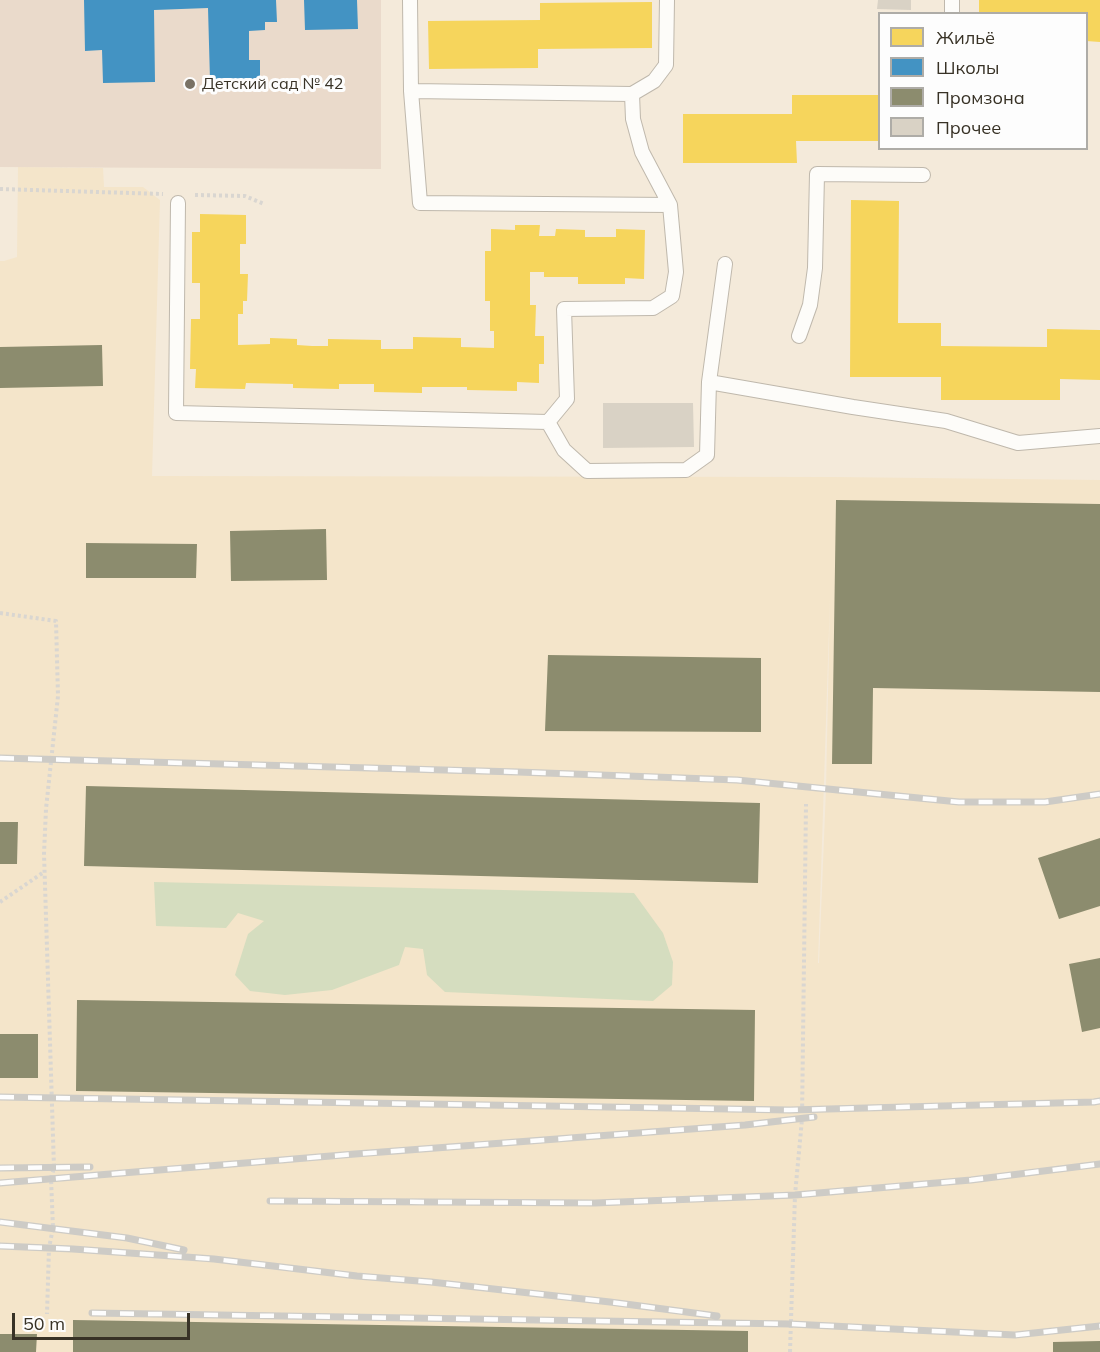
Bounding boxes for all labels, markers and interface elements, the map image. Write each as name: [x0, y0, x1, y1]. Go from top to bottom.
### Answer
legend: [878, 12, 1088, 150]
text: Жильё: [936, 26, 995, 49]
text: Школы: [936, 56, 999, 79]
place label: Детский сад № 42: [202, 74, 343, 94]
marker: Детский сад № 42: [183, 77, 197, 91]
text: Промзона: [936, 86, 1025, 109]
text: Прочее: [936, 116, 1001, 139]
scale bar: [15, 1301, 194, 1339]
text: 50 m: [23, 1312, 65, 1335]

